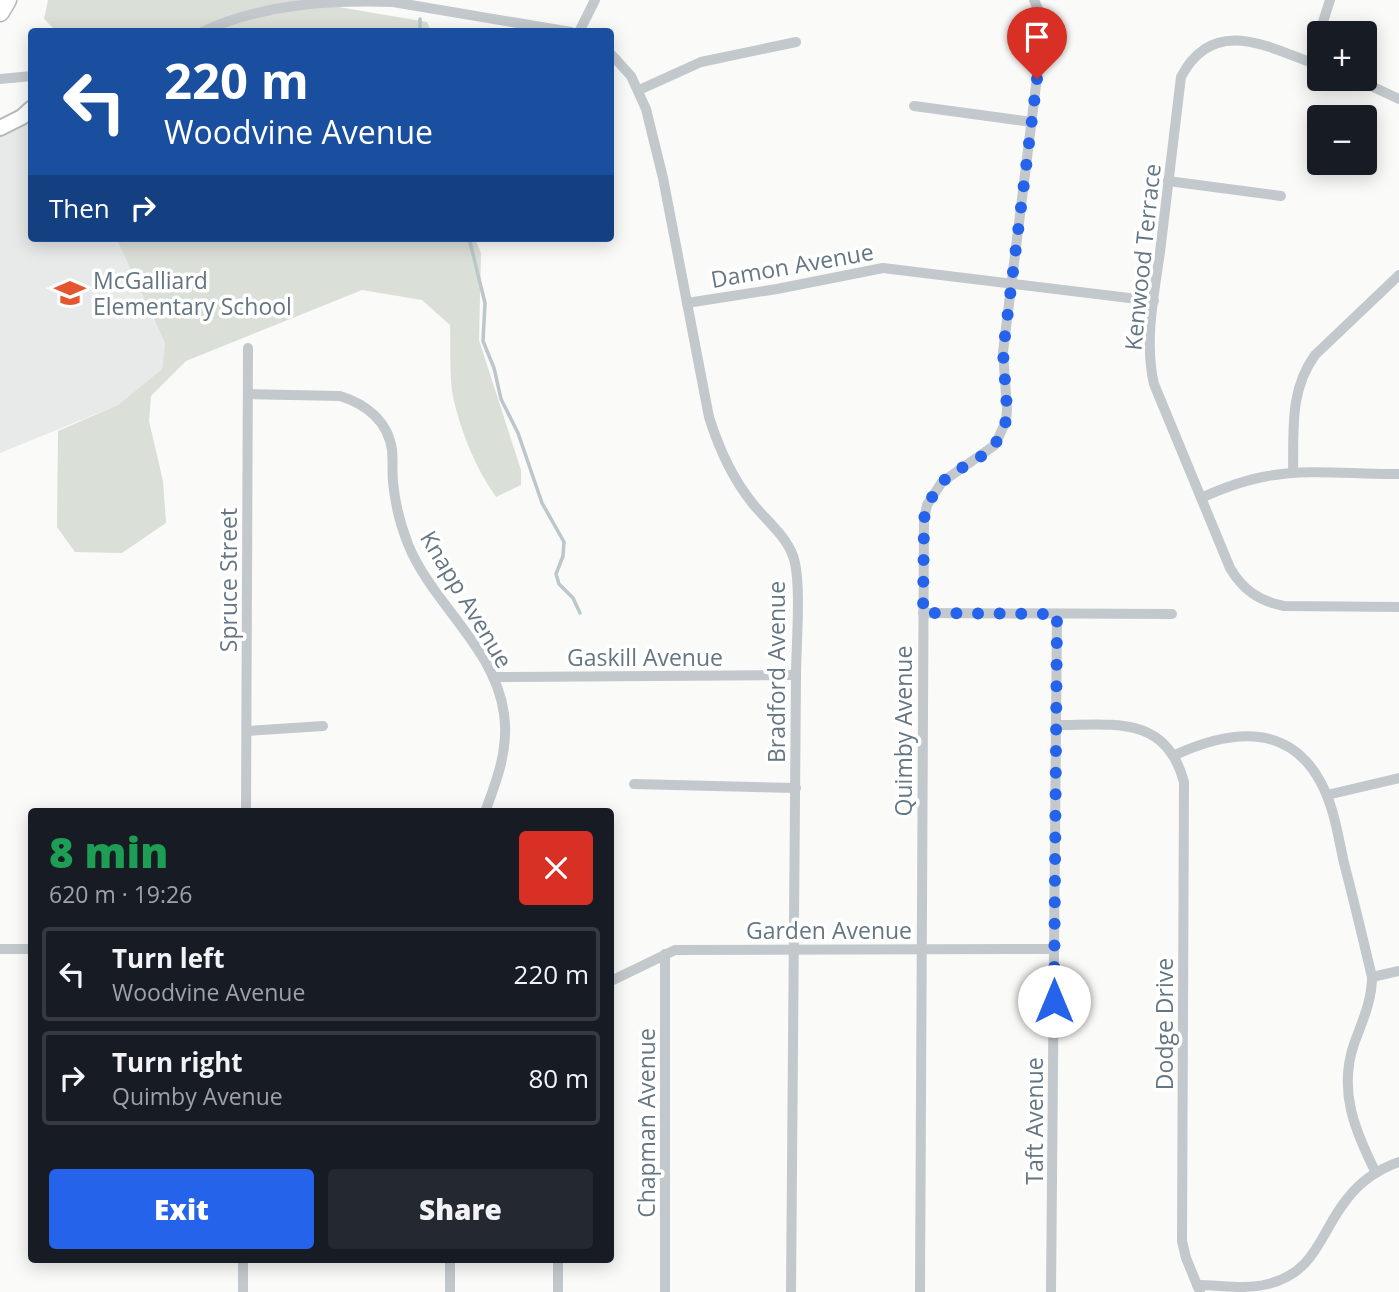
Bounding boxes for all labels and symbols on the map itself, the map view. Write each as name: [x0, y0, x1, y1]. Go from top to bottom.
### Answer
pin: [1007, 7, 1067, 79]
street label: Kenwood Terrace: [1116, 162, 1168, 352]
street label: Damon Avenue: [708, 235, 876, 295]
place label: McGalliard Elementary School: [93, 264, 292, 322]
school or university icon: McGalliard Elementary School: [53, 276, 87, 310]
street label: Spruce Street: [212, 508, 244, 652]
street label: Knapp Avenue: [413, 524, 521, 674]
street label: Bradford Avenue: [760, 581, 792, 763]
street label: Gaskill Avenue: [567, 641, 723, 673]
street label: Quimby Avenue: [887, 646, 919, 816]
street label: Garden Avenue: [746, 914, 912, 946]
street label: Dodge Drive: [1148, 958, 1180, 1090]
position arrow: [1017, 964, 1091, 1038]
street label: Chapman Avenue: [630, 1028, 662, 1218]
street label: Taft Avenue: [1018, 1057, 1050, 1185]

